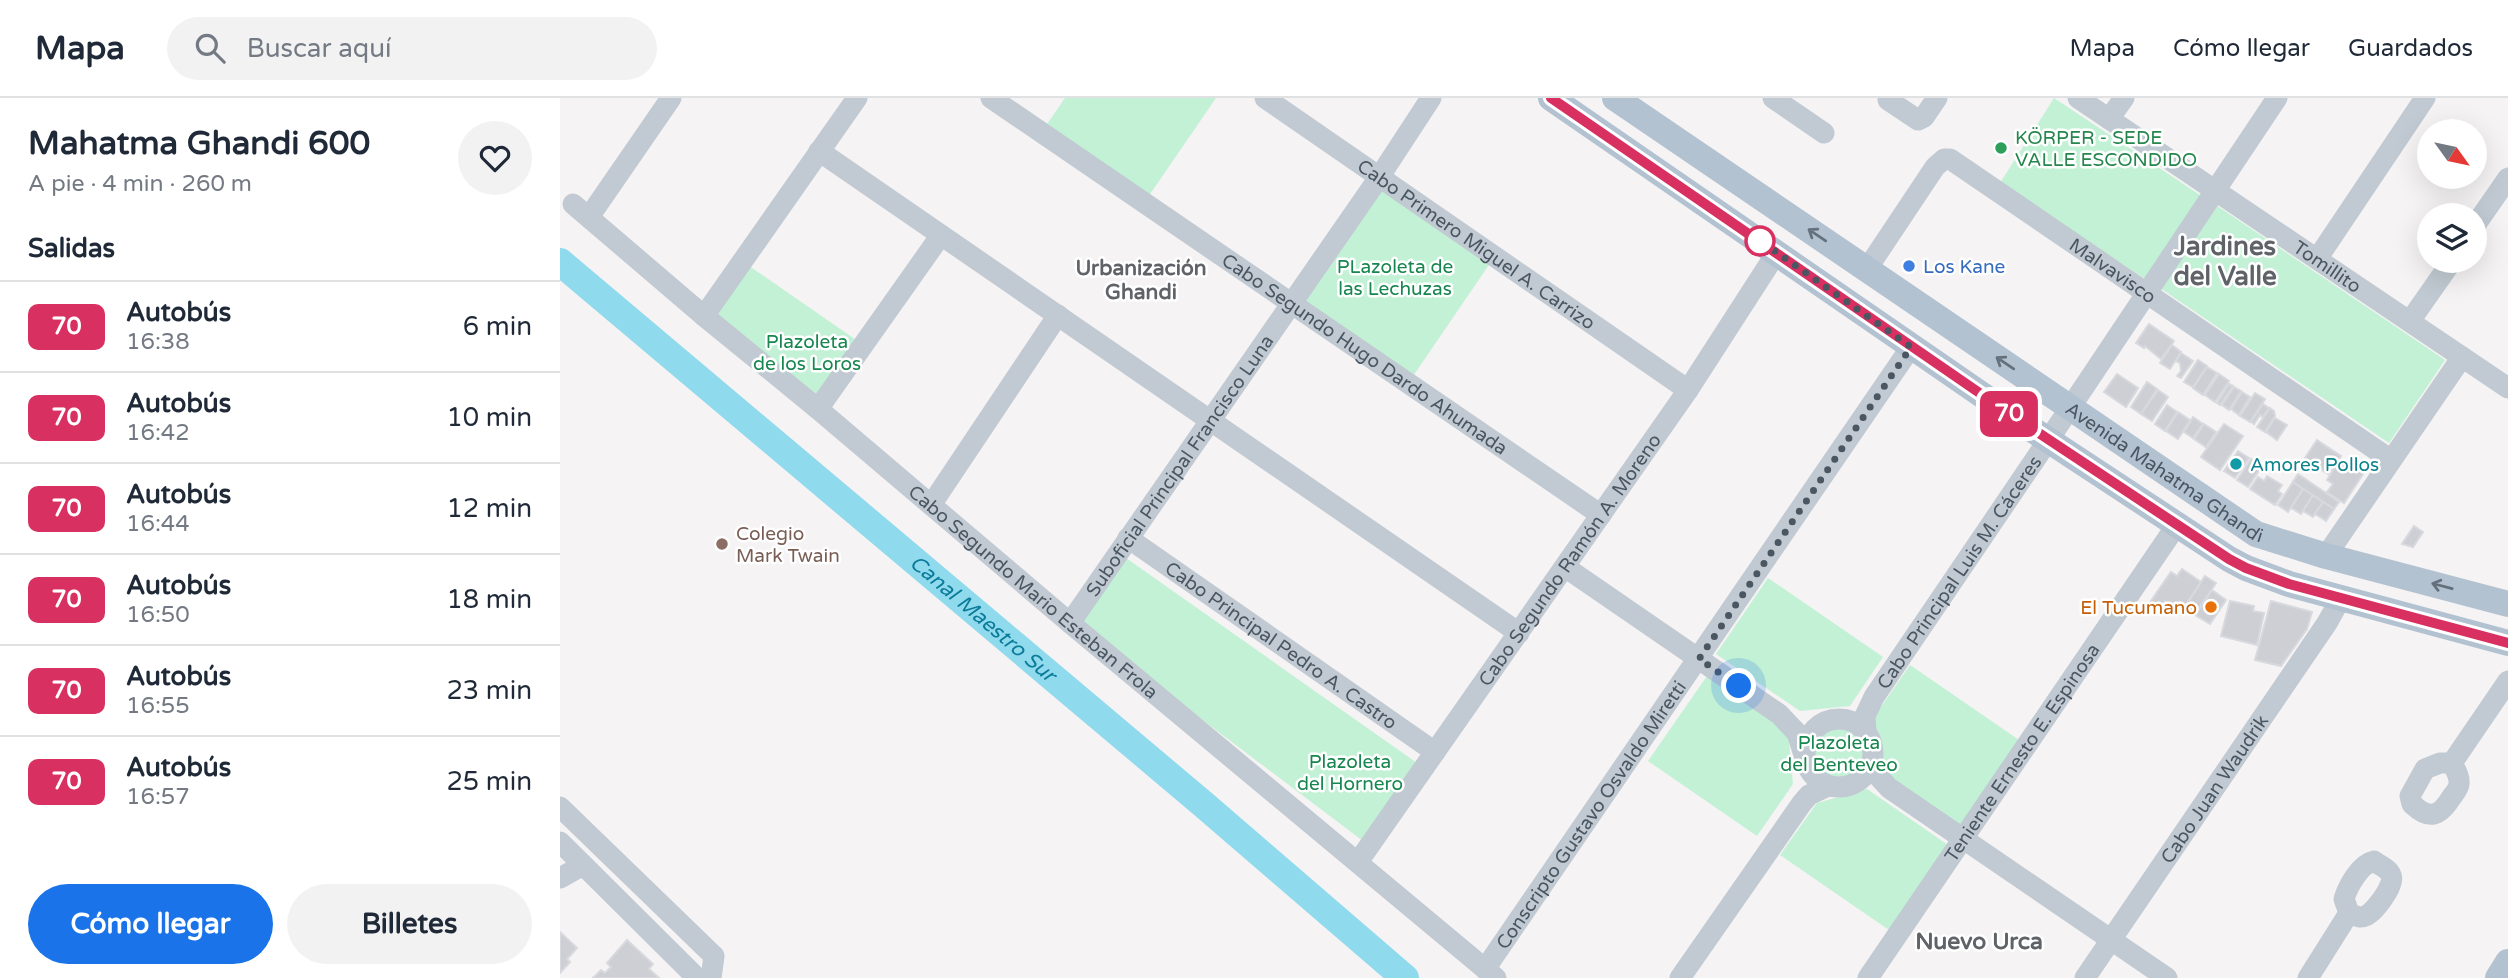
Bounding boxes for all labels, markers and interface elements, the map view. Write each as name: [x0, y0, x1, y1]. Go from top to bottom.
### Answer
search box: [167, 17, 657, 80]
text: Mapa: [35, 29, 125, 68]
icon: search: [191, 29, 229, 67]
text: Buscar aquí: [247, 33, 391, 64]
text: Mapa: [2070, 34, 2135, 63]
text: Cómo llegar: [2173, 34, 2310, 63]
text: Guardados: [2348, 34, 2473, 63]
north arrow: [2417, 119, 2487, 189]
map controls: [2417, 119, 2487, 273]
button: heart: [458, 121, 532, 195]
text: Mahatma Ghandi 600: [28, 124, 370, 163]
place label: KÖRPER - SEDE VALLE ESCONDIDO: [2015, 127, 2197, 171]
marker: KÖRPER - SEDE VALLE ESCONDIDO: [1993, 140, 2009, 156]
street label: Cabo Primero Miguel A. Carrizo: [1353, 155, 1599, 335]
text: A pie · 4 min · 260 m: [28, 170, 252, 198]
button: layers: [2417, 203, 2487, 273]
unlabelled marker: [1745, 226, 1775, 256]
one-way arrow: [1808, 228, 1827, 242]
district label: Jardines del Valle: [2173, 231, 2277, 292]
text: Salidas: [28, 233, 115, 264]
street label: Malvavisco: [2065, 234, 2160, 308]
street label: Tomillito: [2289, 236, 2365, 298]
street label: Cabo Segundo Hugo Dardo Ahumada: [1217, 249, 1511, 460]
district label: Urbanización Ghandi: [1076, 256, 1206, 305]
park label: PLazoleta de las Lechuzas: [1337, 256, 1453, 300]
place label: Los Kane: [1923, 256, 2005, 278]
marker: Los Kane: [1901, 258, 1917, 274]
text: Autobús: [126, 297, 231, 328]
text: 6 min: [463, 311, 532, 342]
text: 70: [51, 312, 82, 341]
text: 16:38: [126, 328, 190, 356]
park label: Plazoleta de los Loros: [753, 331, 861, 375]
street label: Suboficial Principal Francisco Luna: [1082, 331, 1279, 601]
one-way arrow: [1996, 356, 2015, 370]
text: Autobús: [126, 388, 231, 419]
line badge: 70: [1978, 391, 2040, 437]
street label: Avenida Mahatma Ghandi: [2061, 398, 2266, 548]
text: 70: [1994, 399, 2024, 428]
text: 10 min: [446, 402, 532, 433]
text: 70: [51, 403, 82, 432]
text: 16:42: [126, 419, 190, 447]
street label: Cabo Segundo Ramón A. Moreno: [1474, 430, 1666, 691]
street label: Cabo Principal Luis M. Cáceres: [1873, 452, 2046, 693]
place label: Amores Pollos: [2250, 454, 2379, 476]
marker: Amores Pollos: [2228, 456, 2244, 472]
text: Autobús: [126, 479, 231, 510]
street label: Cabo Segundo Mario Esteban Frola: [904, 481, 1162, 704]
text: 12 min: [446, 493, 532, 524]
text: 70: [51, 494, 82, 523]
text: 16:44: [126, 510, 190, 538]
place label: Colegio Mark Twain: [736, 523, 840, 567]
marker: Colegio Mark Twain: [714, 536, 730, 552]
water label: Canal Maestro Sur: [904, 550, 1063, 689]
street label: Cabo Principal Pedro A. Castro: [1161, 557, 1401, 734]
text: Autobús: [126, 570, 231, 601]
one-way arrow: [2431, 579, 2453, 592]
text: 18 min: [446, 584, 532, 615]
text: 70: [51, 585, 82, 614]
place label: El Tucumano: [2080, 597, 2197, 619]
marker: El Tucumano: [2203, 599, 2219, 615]
text: 16:50: [126, 601, 190, 629]
street label: Teniente Ernesto E. Espinosa: [1940, 640, 2105, 866]
text: Autobús: [126, 661, 231, 692]
your location: [1721, 668, 1756, 703]
text: 23 min: [446, 675, 532, 706]
text: 70: [51, 676, 82, 705]
street label: Conscripto Gustavo Osvaldo Miretti: [1492, 677, 1691, 954]
text: 16:55: [126, 692, 190, 720]
street label: Cabo Juan Waudrik: [2156, 711, 2273, 868]
park label: Plazoleta del Benteveo: [1780, 732, 1898, 776]
park label: Plazoleta del Hornero: [1297, 751, 1403, 795]
text: Autobús: [126, 752, 231, 783]
text: 25 min: [446, 766, 532, 797]
text: 70: [51, 767, 82, 796]
text: 16:57: [126, 783, 190, 811]
button: Cómo llegar: [28, 884, 273, 964]
button: Billetes: [287, 884, 532, 964]
district label: Nuevo Urca: [1915, 928, 2043, 956]

